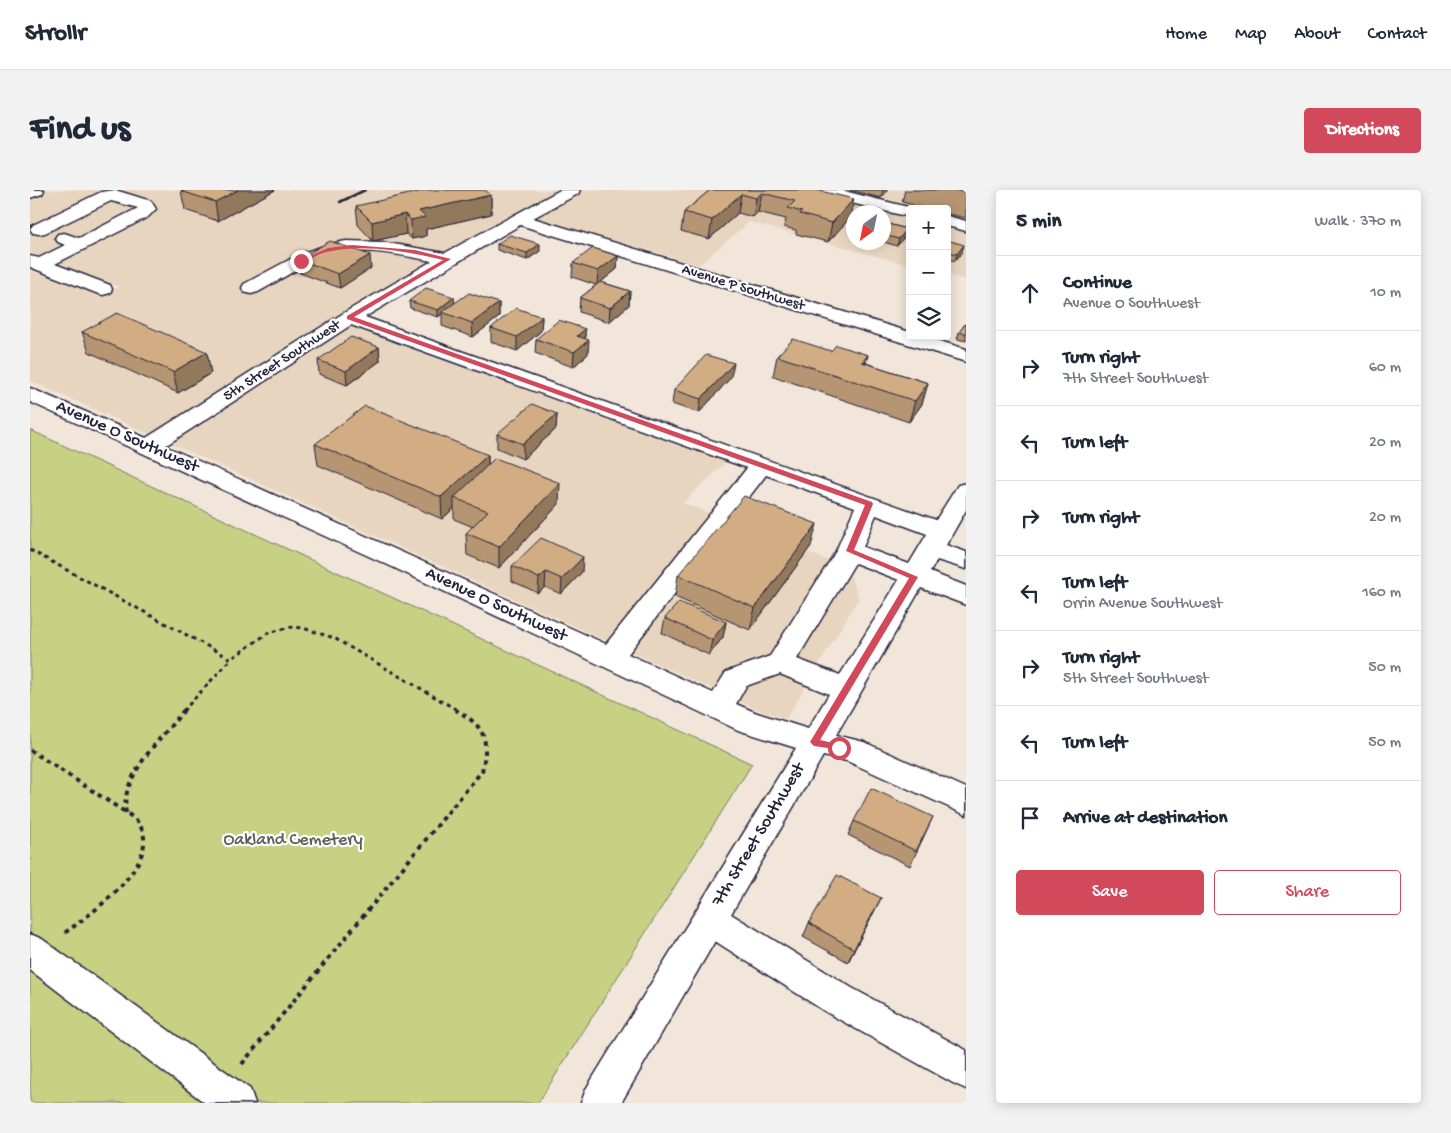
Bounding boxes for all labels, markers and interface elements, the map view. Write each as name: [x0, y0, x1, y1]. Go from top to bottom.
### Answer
text: Strollr: [25, 20, 86, 49]
text: Home: [1165, 24, 1207, 45]
text: Map: [1235, 24, 1266, 45]
text: About: [1294, 24, 1340, 45]
text: Contact: [1368, 24, 1426, 45]
button: Directions: [1304, 108, 1421, 153]
text: Find us: [30, 110, 130, 151]
north arrow: [846, 205, 891, 250]
map controls: [906, 205, 951, 340]
button: +: [906, 205, 951, 250]
text: 5 min: [1016, 210, 1061, 235]
text: Walk · 370 m: [1314, 213, 1401, 232]
route end: [290, 250, 313, 273]
button: −: [906, 250, 951, 295]
street label: Avenue P Southwest: [679, 261, 808, 316]
text: Continue: [1063, 272, 1132, 295]
icon: ahead: [1016, 279, 1044, 307]
text: 10 m: [1370, 284, 1401, 303]
button: layers: [906, 295, 951, 340]
text: Avenue O Southwest: [1063, 295, 1200, 314]
street label: 5th Street Southwest: [220, 315, 346, 406]
text: Turn right: [1063, 347, 1139, 370]
icon: right: [1016, 354, 1044, 382]
text: 60 m: [1369, 359, 1401, 378]
text: 7th Street Southwest: [1063, 370, 1208, 389]
street label: Avenue O Southwest: [52, 396, 203, 479]
icon: left: [1016, 429, 1044, 457]
text: Turn left: [1063, 432, 1127, 455]
text: 20 m: [1369, 434, 1401, 453]
icon: right: [1016, 504, 1044, 532]
text: Turn right: [1063, 507, 1139, 530]
text: 20 m: [1369, 509, 1401, 528]
street label: Avenue O Southwest: [422, 563, 572, 648]
text: Turn left: [1063, 572, 1127, 595]
icon: left: [1016, 579, 1044, 607]
text: 160 m: [1362, 584, 1401, 603]
text: Orrin Avenue Southwest: [1063, 595, 1222, 614]
text: Turn right: [1063, 647, 1139, 670]
icon: right: [1016, 654, 1044, 682]
text: 50 m: [1368, 659, 1401, 678]
text: 5th Street Southwest: [1063, 670, 1208, 689]
icon: left: [1016, 729, 1044, 757]
text: Turn left: [1063, 732, 1127, 755]
text: 50 m: [1368, 734, 1401, 753]
route start: [828, 737, 851, 760]
street label: 7th Street Southwest: [707, 758, 811, 911]
icon: arrive: [1016, 804, 1044, 832]
text: Arrive at destination: [1063, 807, 1227, 830]
park label: Oakland Cemetery: [223, 830, 363, 851]
button: Save: [1016, 870, 1204, 915]
button: Share: [1214, 870, 1401, 915]

